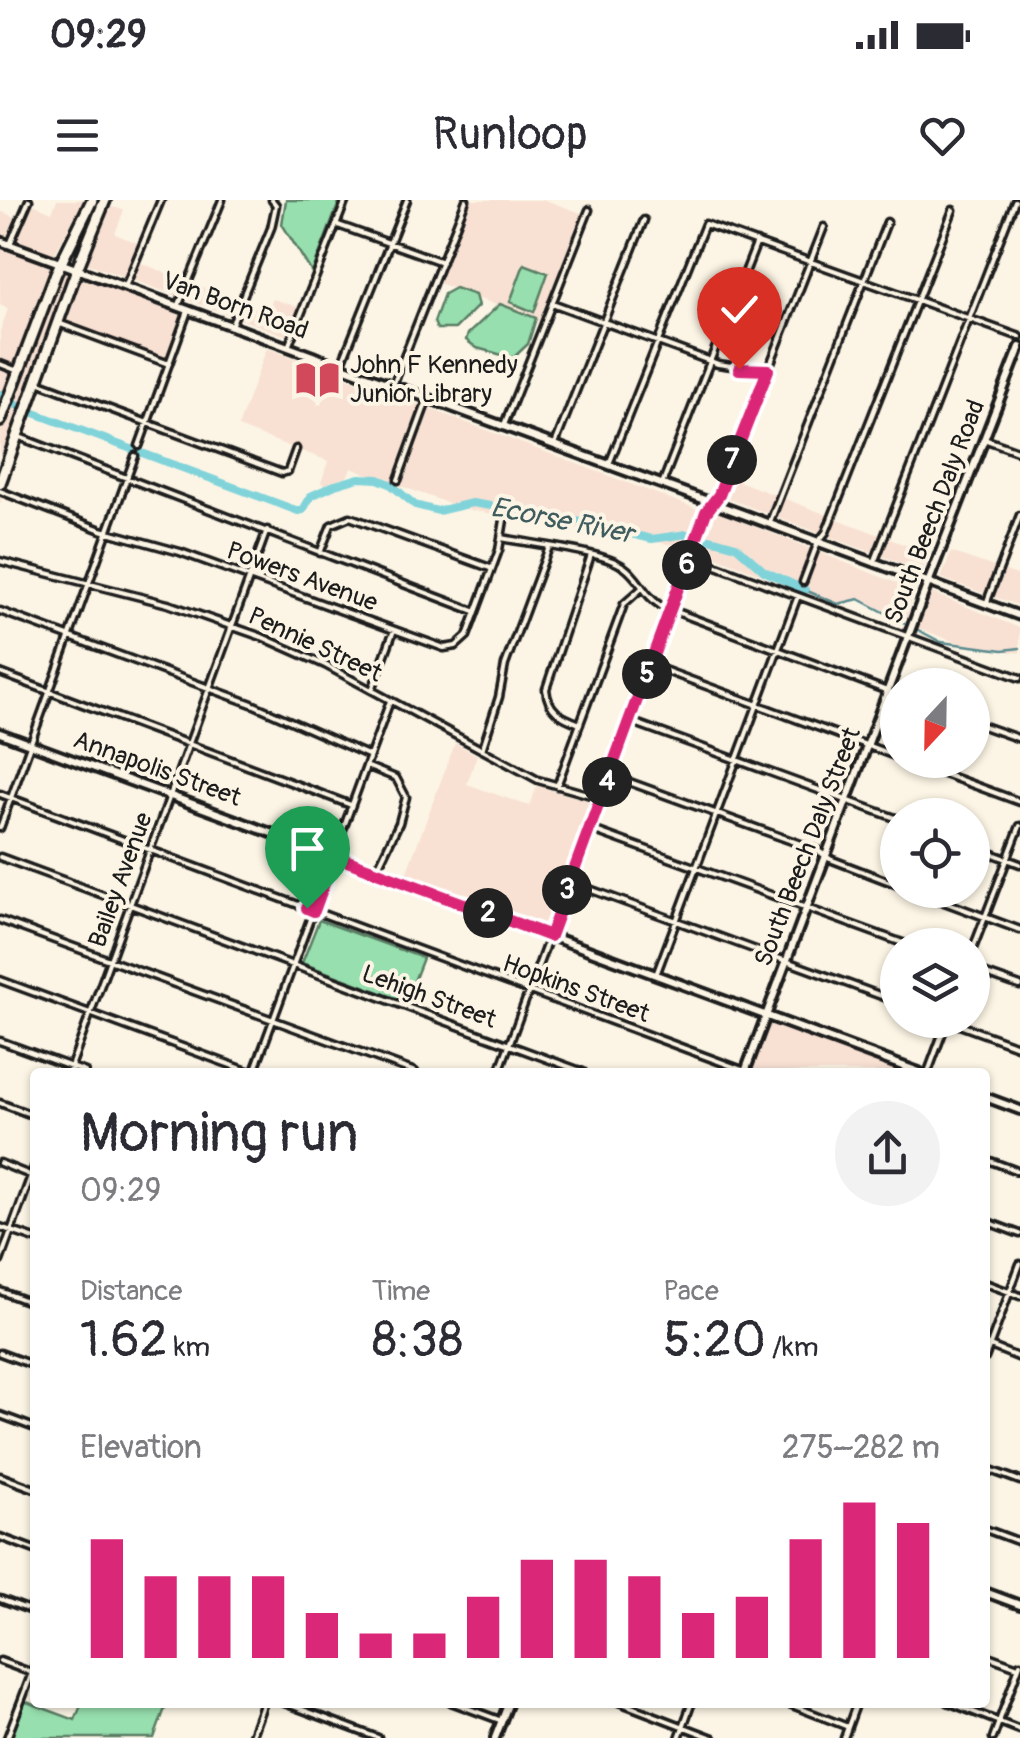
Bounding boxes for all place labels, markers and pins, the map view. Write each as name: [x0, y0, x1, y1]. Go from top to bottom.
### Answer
pin: [697, 267, 782, 370]
place label: John F Kennedy Junior Library: [350, 350, 518, 410]
library icon: John F Kennedy Junior Library: [293, 355, 341, 403]
pin: 7: [707, 435, 757, 485]
pin: 6: [662, 540, 712, 590]
pin: 5: [622, 649, 672, 699]
pin: 4: [582, 757, 632, 807]
pin: [265, 806, 350, 909]
pin: 3: [542, 865, 592, 915]
pin: 2: [463, 888, 513, 938]

